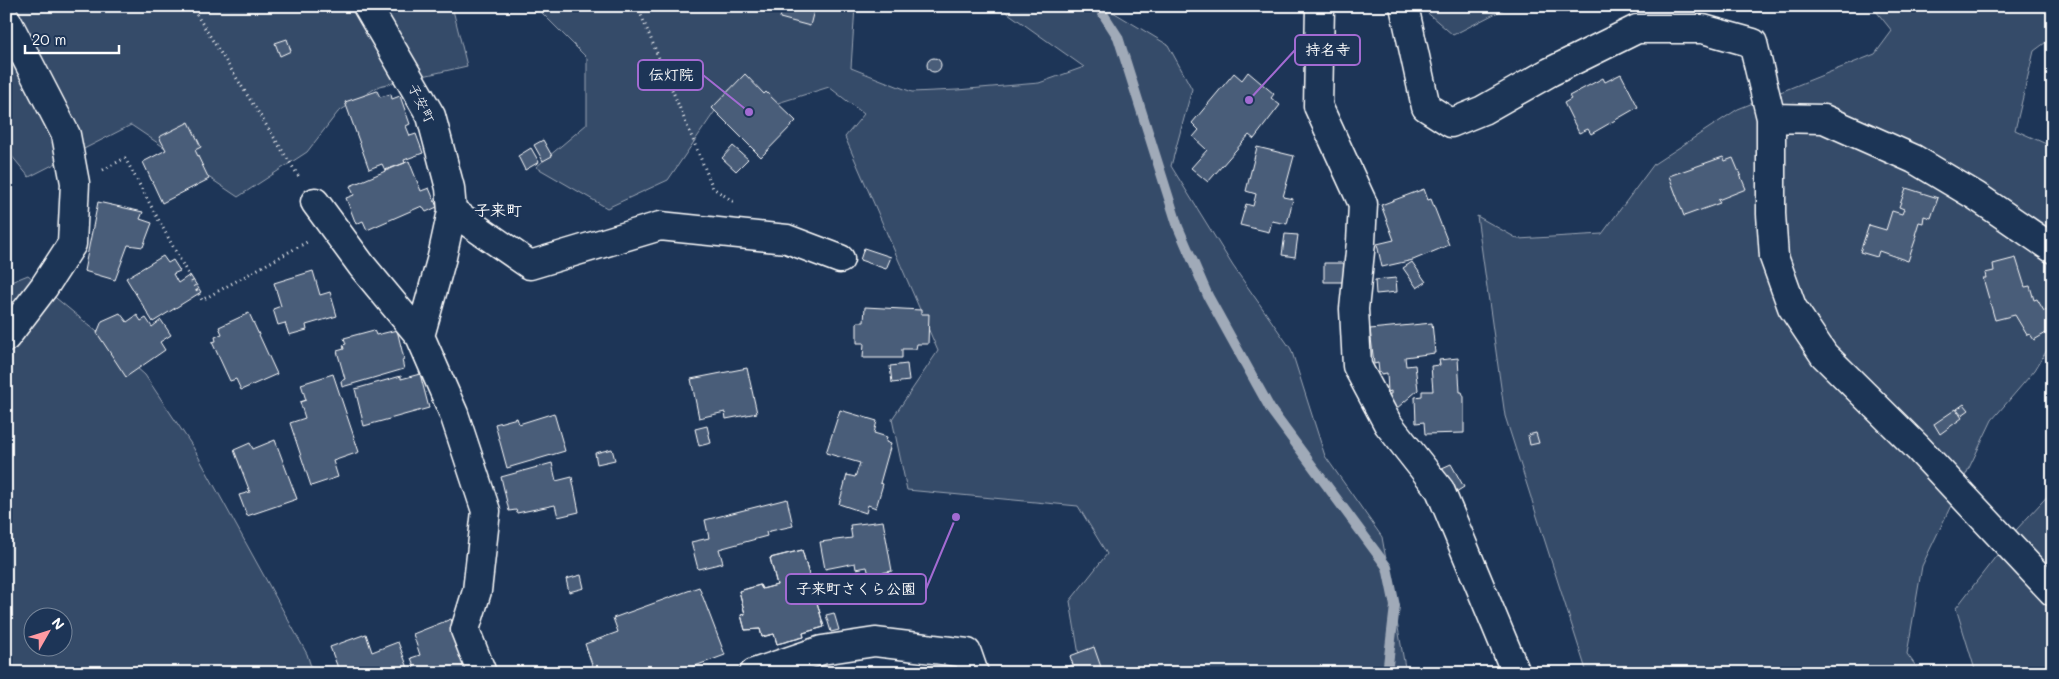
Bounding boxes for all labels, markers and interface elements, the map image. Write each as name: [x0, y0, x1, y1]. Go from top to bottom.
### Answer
scale bar: [25, 22, 119, 54]
text: 20 m: [32, 29, 66, 49]
callout: 持名寺: [1295, 35, 1360, 65]
text: 持名寺: [1305, 39, 1351, 59]
callout: 伝灯院: [638, 60, 703, 90]
text: 伝灯院: [648, 64, 694, 84]
street label: 子安町: [404, 80, 440, 126]
district label: 子来町: [474, 199, 522, 220]
callout: 子来町さくら公園: [786, 574, 926, 604]
text: 子来町さくら公園: [796, 578, 916, 598]
north arrow: [22, 606, 72, 656]
text: N: [48, 613, 69, 634]

